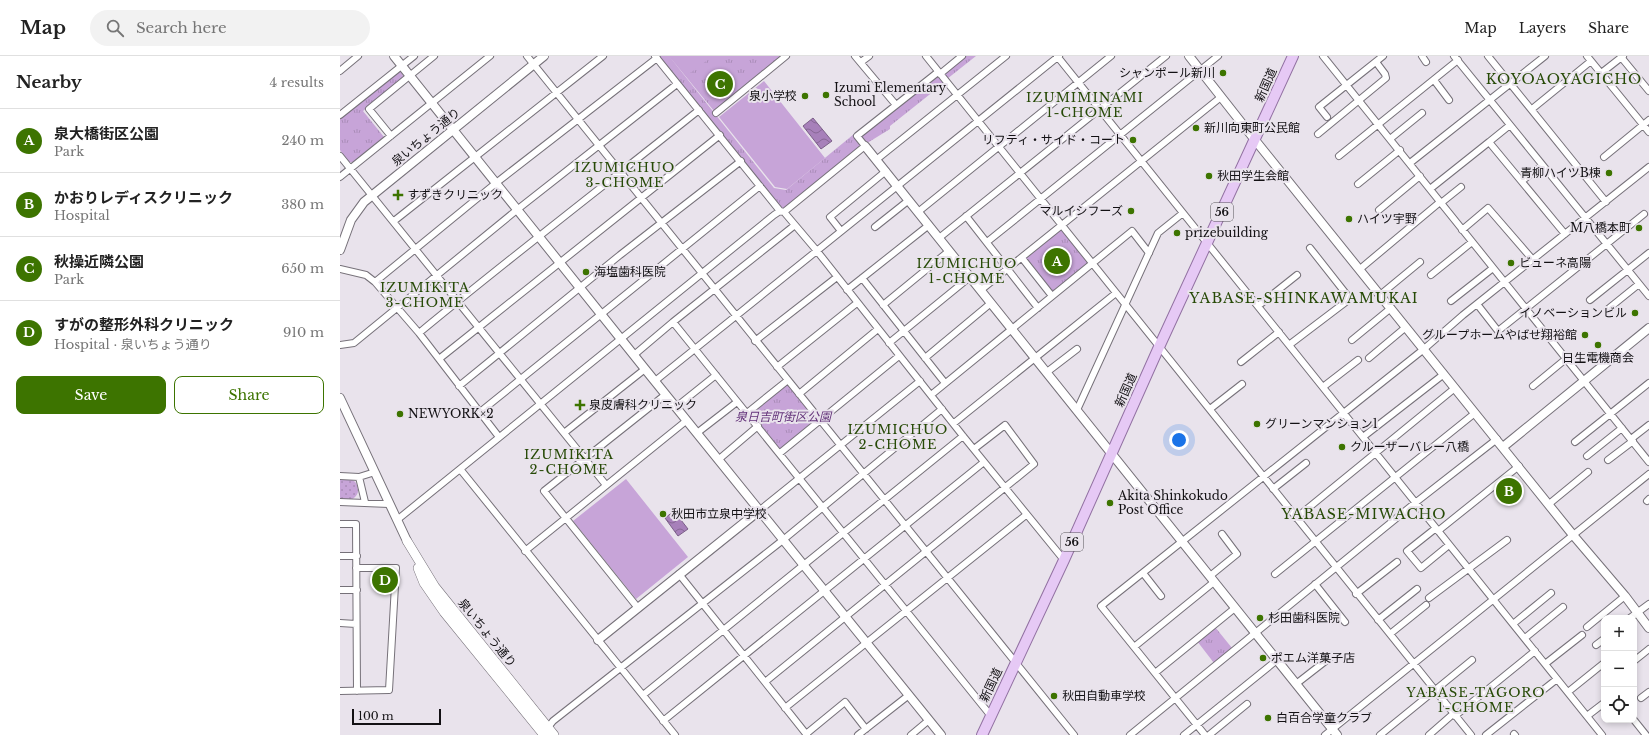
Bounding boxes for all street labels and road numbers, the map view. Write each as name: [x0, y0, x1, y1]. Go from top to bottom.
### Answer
street label: 新国道: [1251, 65, 1280, 104]
street label: 泉いちょう通り: [388, 104, 463, 169]
road number: 56: [1211, 203, 1233, 221]
street label: 新国道: [1111, 370, 1140, 409]
road number: 56: [1061, 533, 1083, 551]
street label: 泉いちょう通り: [455, 595, 520, 670]
street label: 新国道: [976, 665, 1005, 704]

